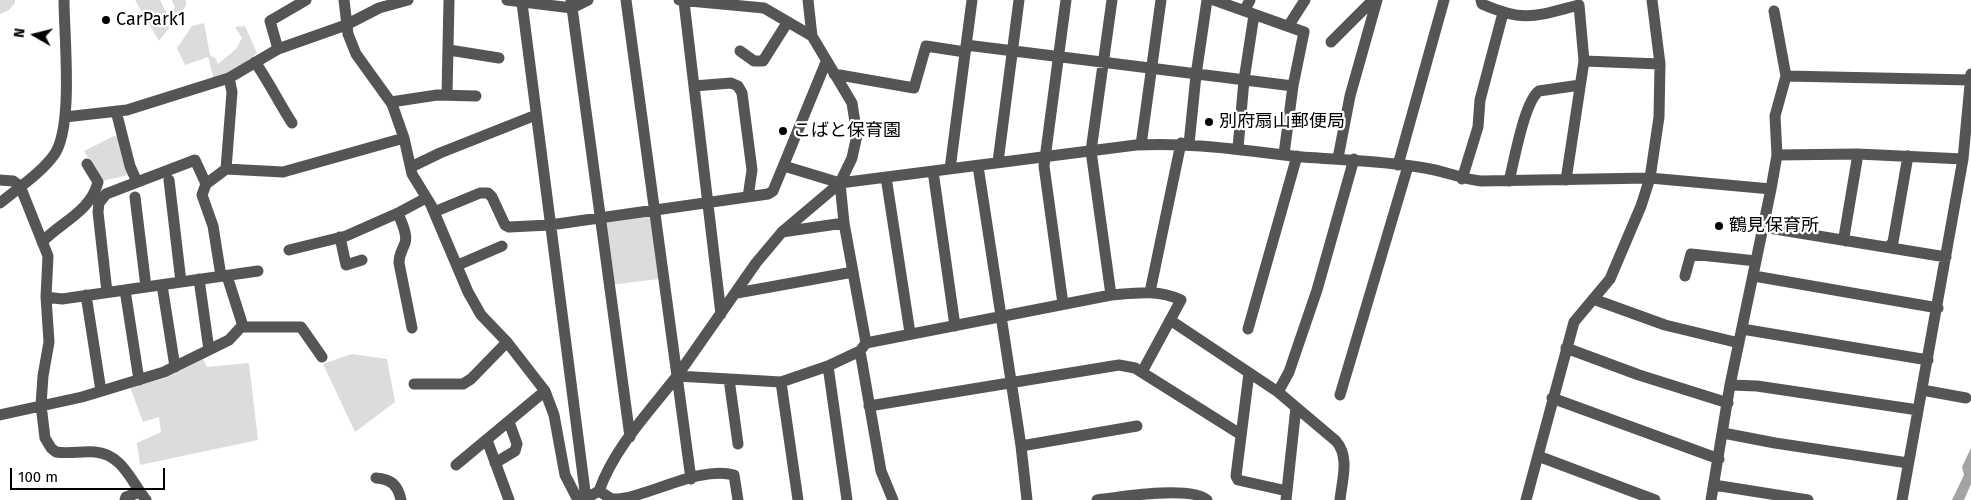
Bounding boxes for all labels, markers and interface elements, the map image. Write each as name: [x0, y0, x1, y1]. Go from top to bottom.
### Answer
place label: CarPark1: [116, 9, 186, 31]
north arrow: [10, 10, 60, 60]
marker: CarPark1: [100, 14, 112, 26]
text: N: [11, 27, 29, 39]
place label: 別府扇山郵便局: [1219, 111, 1345, 133]
marker: 別府扇山郵便局: [1203, 116, 1215, 128]
place label: こばと保育園: [793, 120, 901, 142]
marker: こばと保育園: [777, 125, 789, 137]
place label: 鶴見保育所: [1729, 215, 1819, 237]
marker: 鶴見保育所: [1713, 220, 1725, 232]
scale bar: [12, 458, 168, 490]
text: 100 m: [18, 468, 58, 486]

